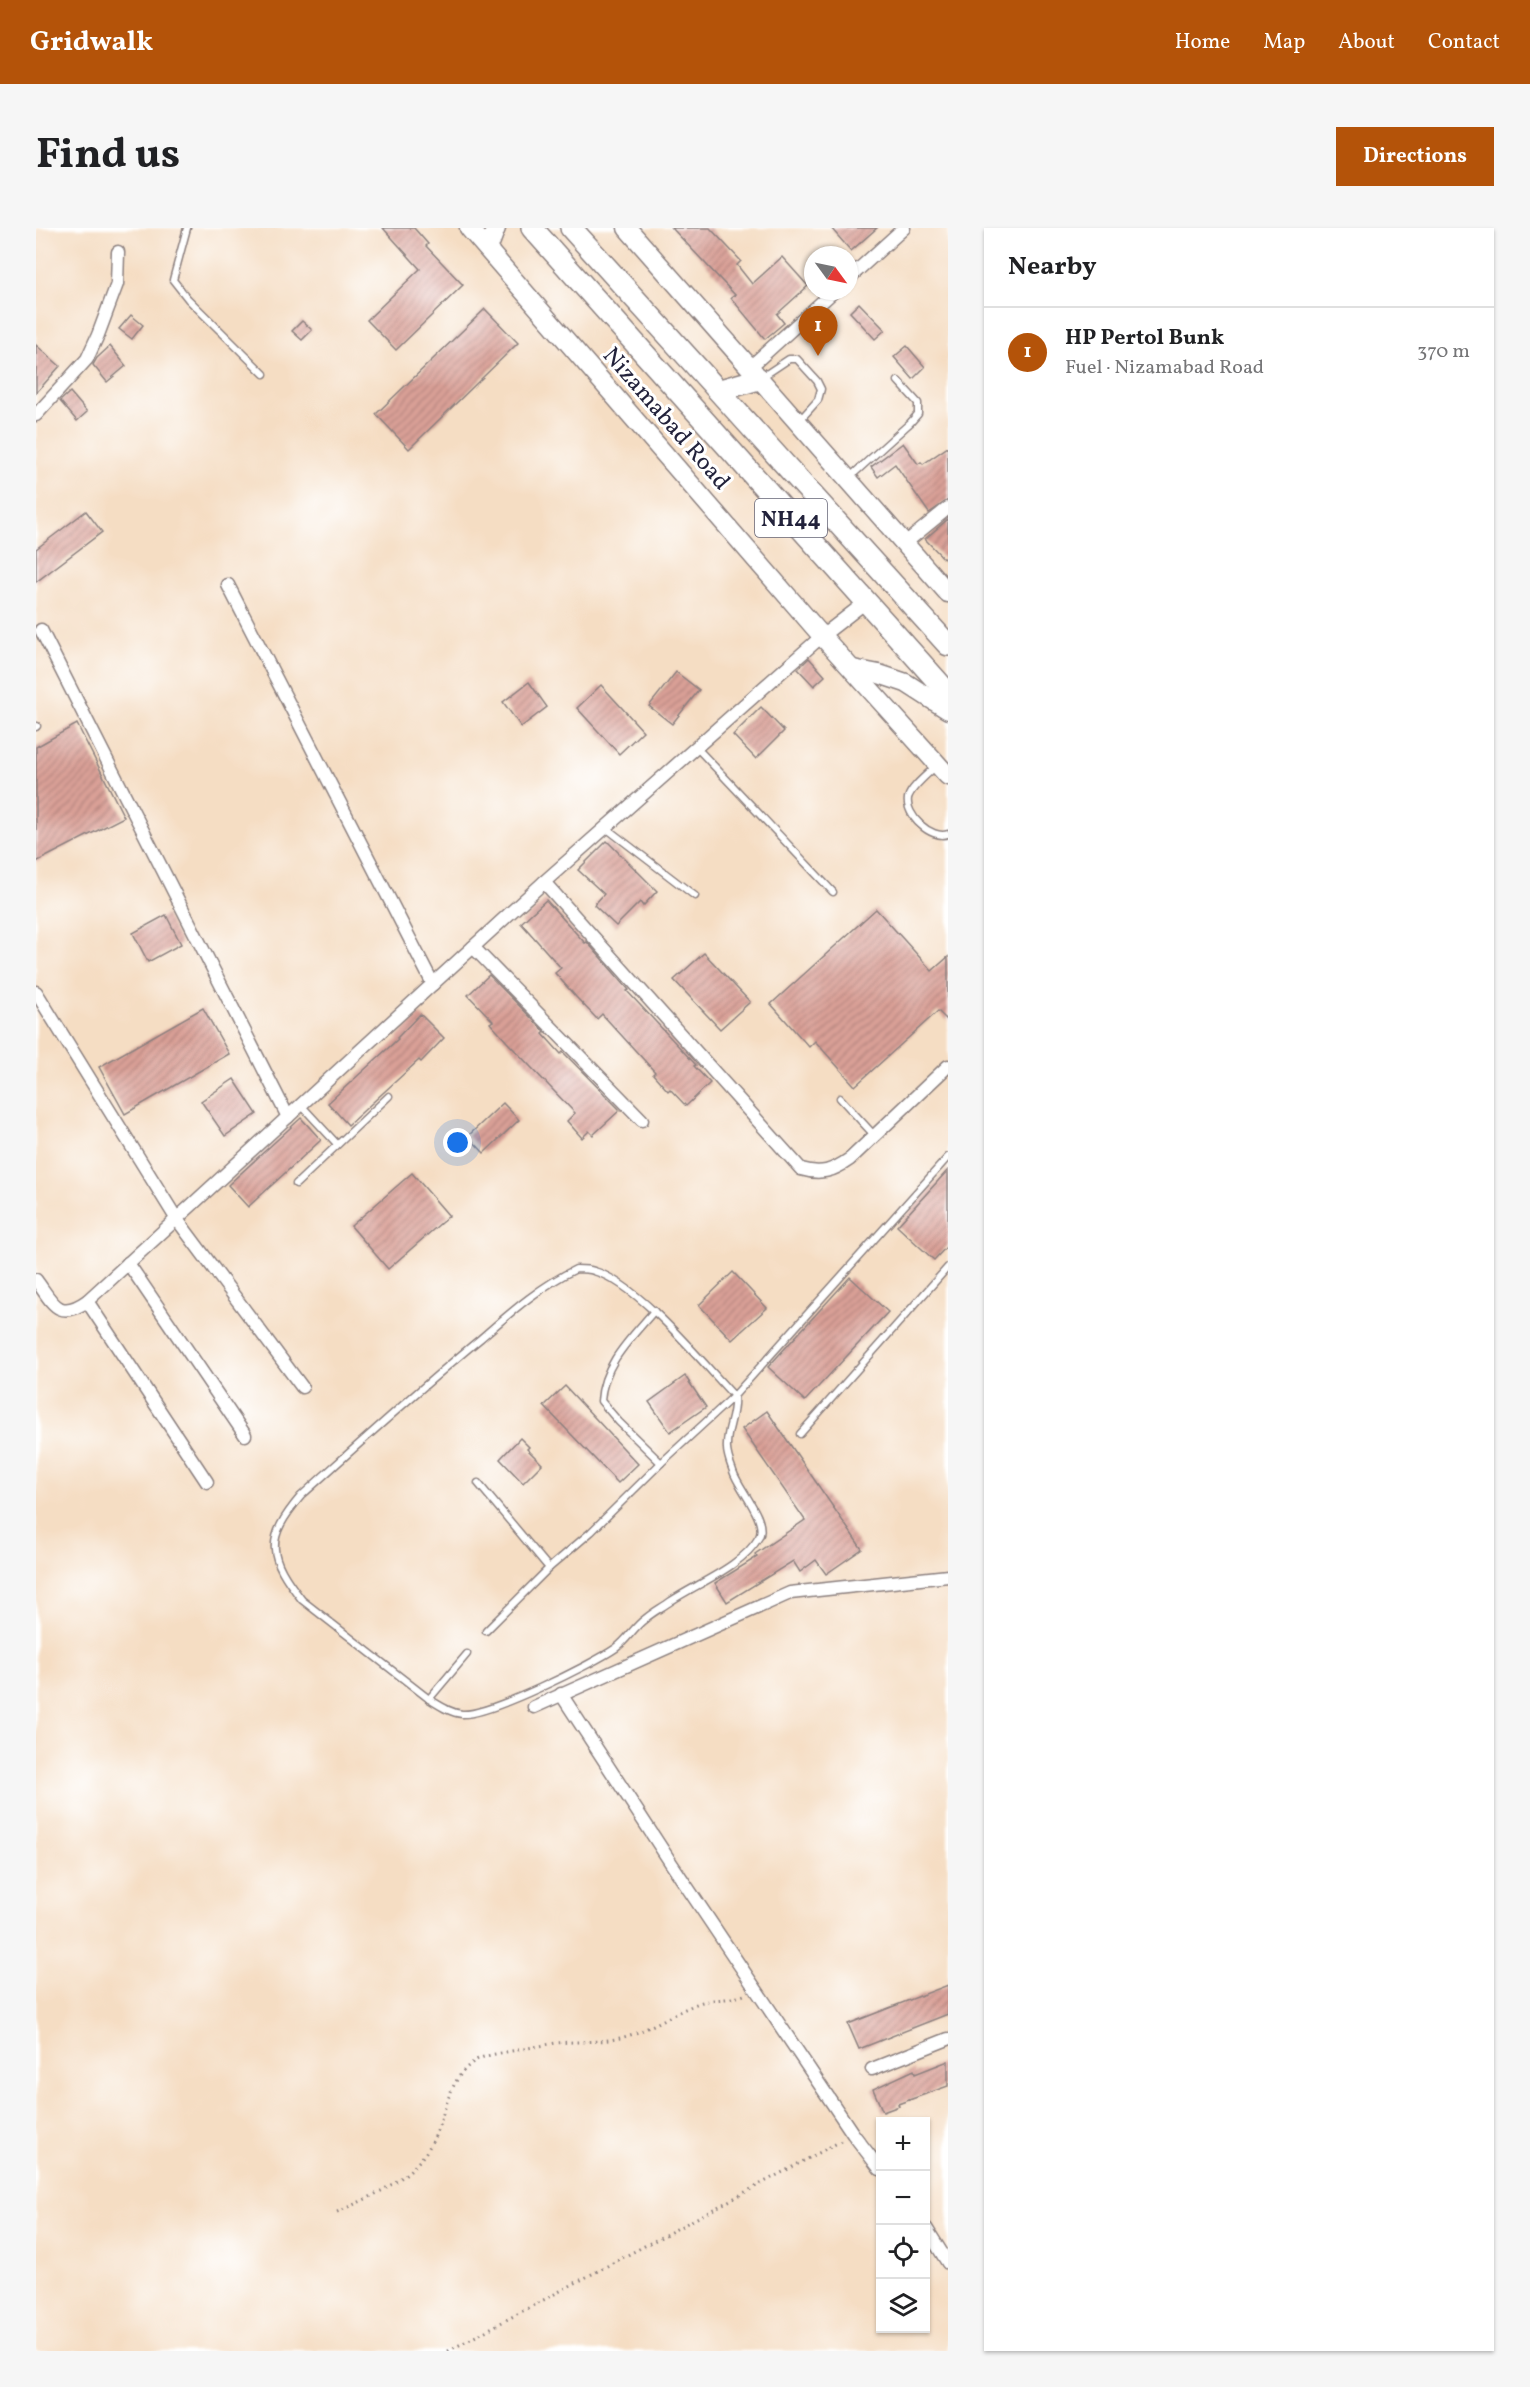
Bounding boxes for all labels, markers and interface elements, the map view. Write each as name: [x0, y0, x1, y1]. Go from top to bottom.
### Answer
text: Gridwalk: [30, 23, 153, 62]
text: Home: [1175, 28, 1230, 57]
text: Map: [1263, 28, 1305, 57]
text: About: [1338, 28, 1395, 57]
text: Contact: [1428, 28, 1500, 57]
text: Find us: [36, 127, 180, 186]
button: Directions: [1336, 127, 1494, 186]
north arrow: [804, 246, 858, 300]
text: Nearby: [1008, 249, 1097, 285]
pin: 1: [798, 306, 838, 356]
text: HP Pertol Bunk: [1065, 323, 1224, 354]
text: 1: [1023, 338, 1032, 366]
text: 370 m: [1417, 338, 1470, 366]
street label: Nizamabad Road: [594, 340, 737, 498]
text: Fuel · Nizamabad Road: [1065, 354, 1264, 382]
road number: NH44: [755, 499, 827, 537]
your location: [443, 1128, 472, 1157]
map controls: [876, 2117, 930, 2333]
button: +: [876, 2117, 930, 2171]
button: −: [876, 2171, 930, 2225]
button: locate: [876, 2225, 930, 2279]
button: layers: [876, 2279, 930, 2333]

